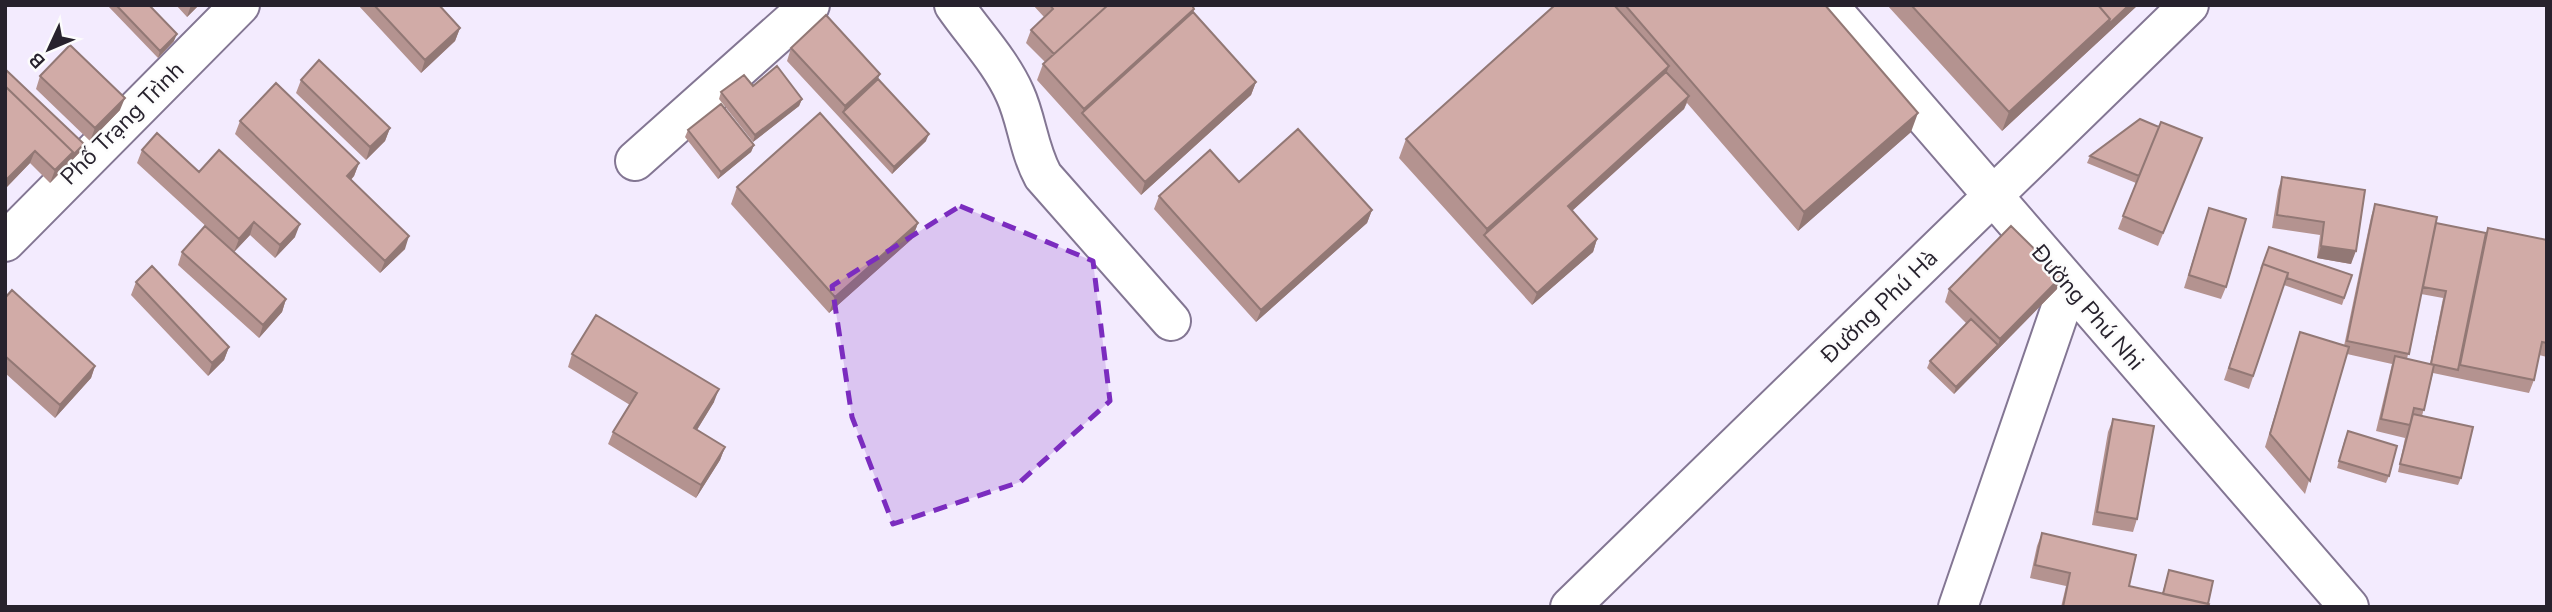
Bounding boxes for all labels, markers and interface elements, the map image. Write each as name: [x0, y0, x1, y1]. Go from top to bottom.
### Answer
north arrow: [14, 14, 84, 84]
text: B: [24, 46, 51, 74]
street label: Phố Trạng Trình: [54, 55, 191, 192]
street label: Đường Phú Nhi: [2024, 237, 2151, 377]
street label: Đường Phú Hà: [1813, 243, 1945, 371]

